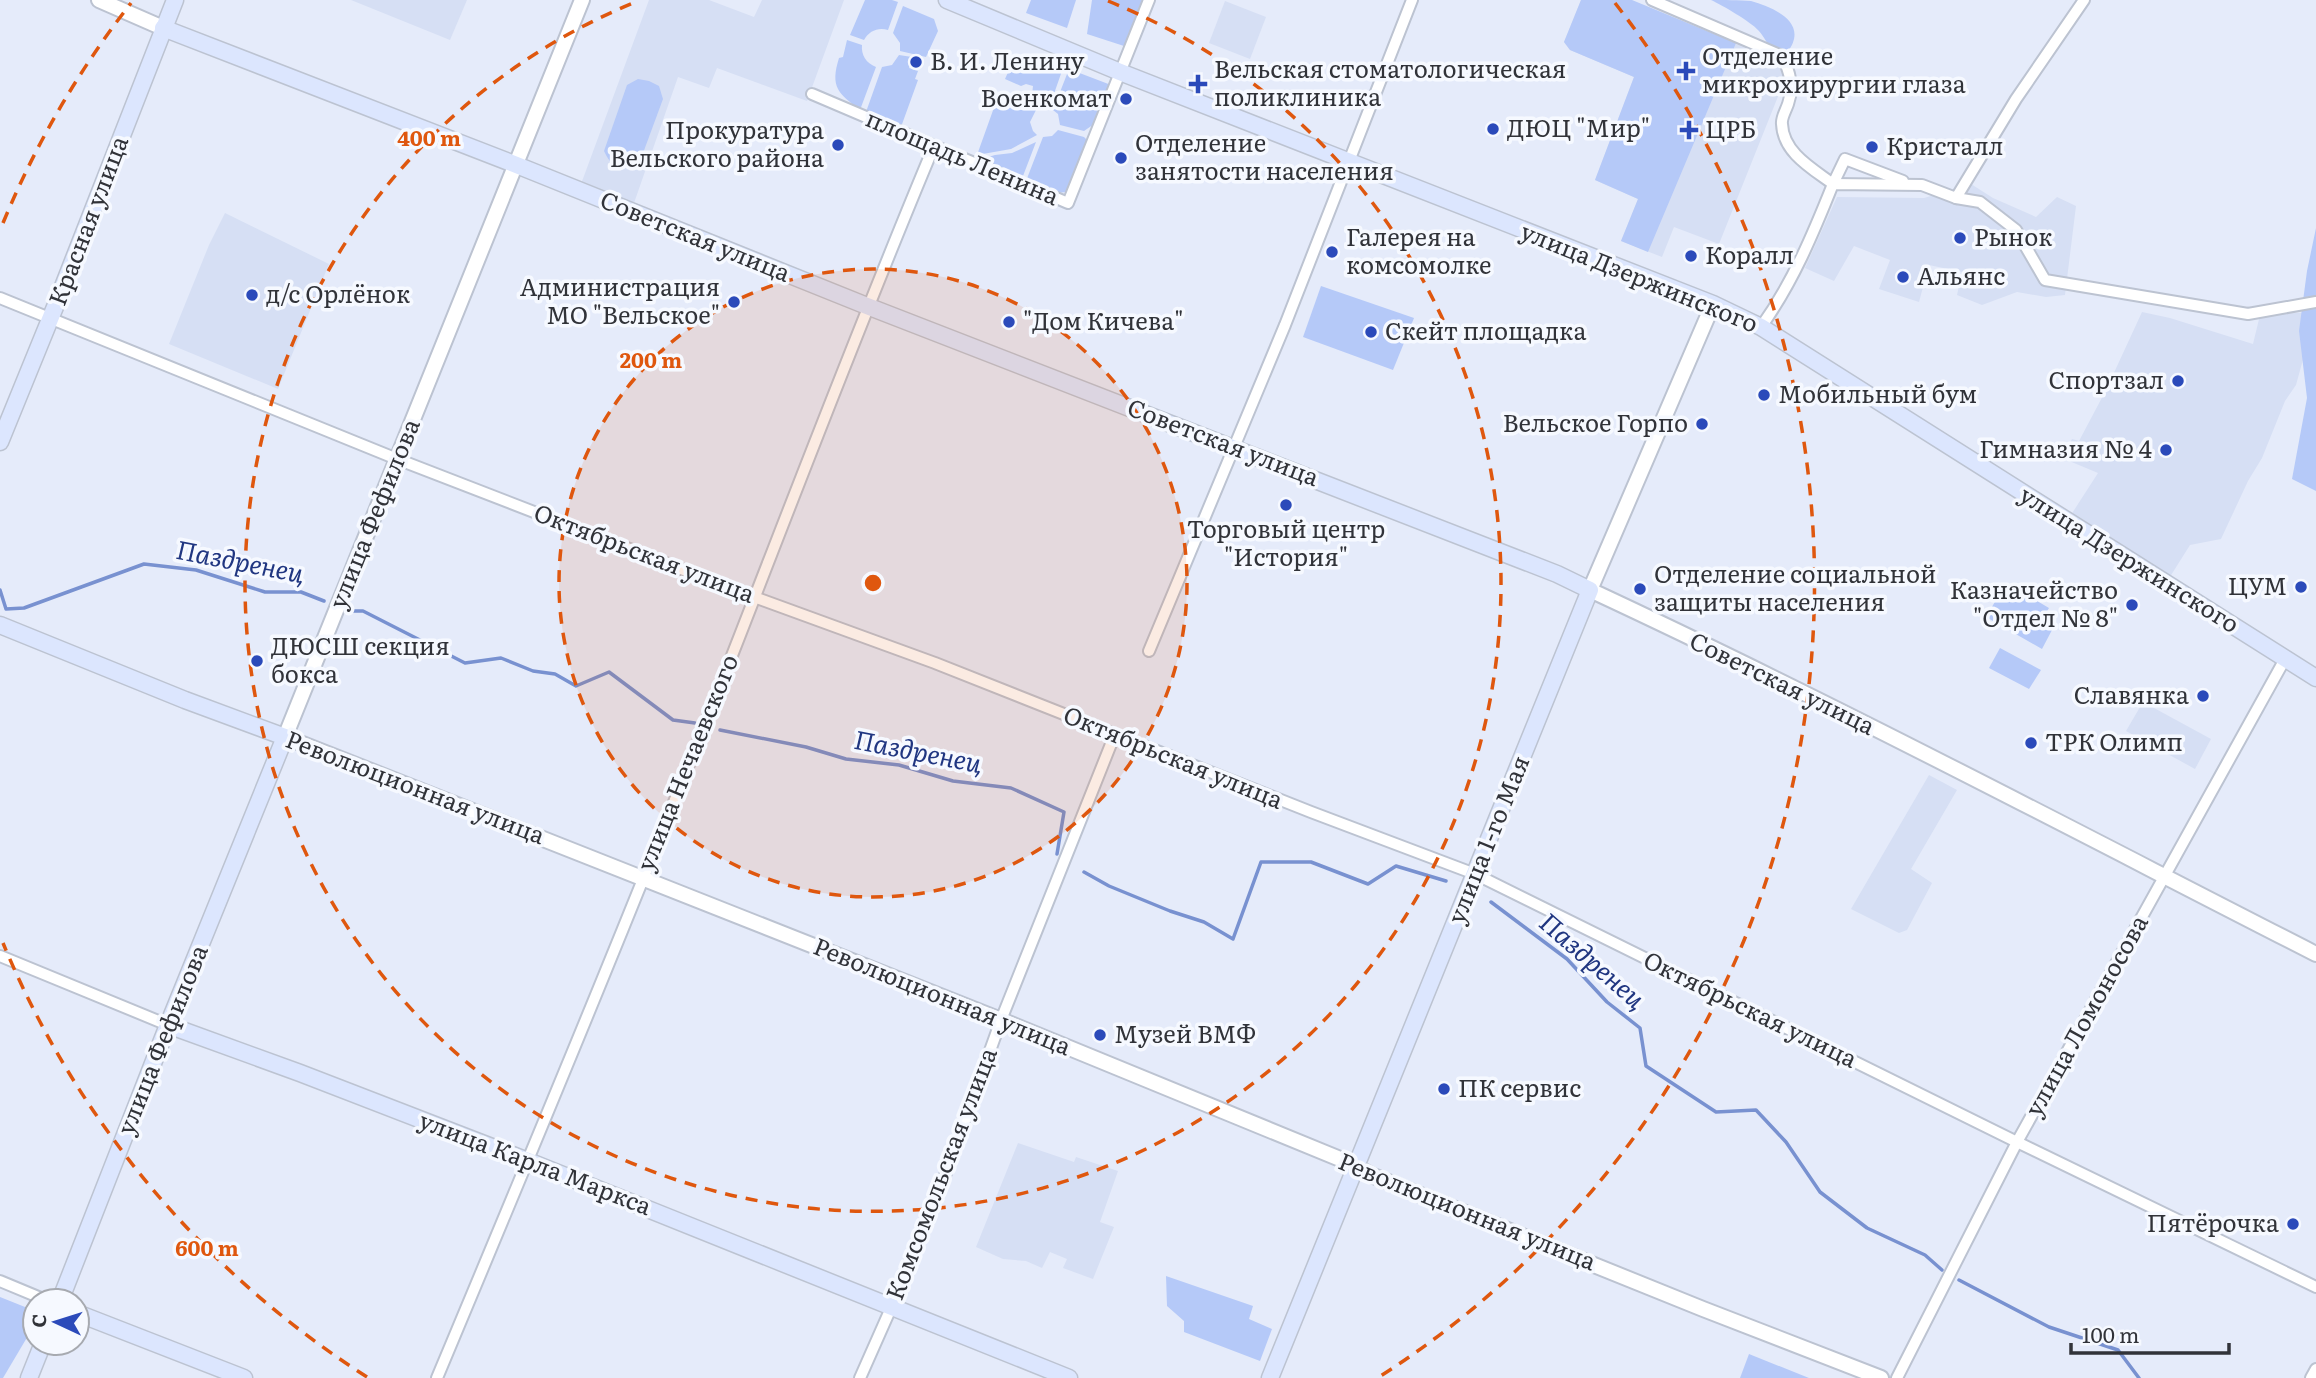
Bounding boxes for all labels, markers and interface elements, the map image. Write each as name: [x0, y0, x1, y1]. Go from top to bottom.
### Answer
place label: Отделение микрохирургии глаза: [1702, 37, 1966, 100]
place label: В. И. Ленину: [930, 42, 1084, 77]
place label: Вельская стоматологическая поликлиника: [1214, 50, 1566, 113]
marker: В. И. Ленину: [908, 54, 924, 70]
marker: Отделение микрохирургии глаза: [1676, 61, 1696, 81]
marker: Вельская стоматологическая поликлиника: [1188, 74, 1208, 94]
place label: Военкомат: [980, 79, 1112, 114]
marker: Военкомат: [1118, 91, 1134, 107]
street label: площадь Ленина: [861, 99, 1065, 212]
place label: ДЮЦ "Мир": [1507, 109, 1650, 144]
place label: ЦРБ: [1705, 110, 1756, 145]
place label: Прокуратура Вельского района: [610, 111, 824, 174]
marker: ЦРБ: [1679, 120, 1699, 140]
text: 400 m: [397, 121, 461, 152]
marker: ДЮЦ "Мир": [1485, 121, 1501, 137]
place label: Отделение занятости населения: [1135, 124, 1394, 187]
place label: Кристалл: [1886, 127, 2004, 162]
street label: Красная улица: [38, 130, 135, 310]
marker: Прокуратура Вельского района: [830, 137, 846, 153]
marker: Кристалл: [1864, 139, 1880, 155]
marker: Отделение занятости населения: [1113, 150, 1129, 166]
street label: Советская улица: [596, 181, 796, 289]
street label: улица Дзержинского: [1516, 212, 1764, 339]
place label: Галерея на комсомолке: [1346, 218, 1492, 281]
place label: Рынок: [1974, 218, 2053, 253]
marker: Рынок: [1952, 230, 1968, 246]
place label: Коралл: [1705, 236, 1794, 271]
marker: Галерея на комсомолке: [1324, 244, 1340, 260]
marker: Коралл: [1683, 248, 1699, 264]
place label: Альянс: [1917, 257, 2005, 292]
place label: Администрация МО "Вельское": [520, 268, 720, 331]
marker: Альянс: [1895, 269, 1911, 285]
place label: д/с Орлёнок: [266, 275, 410, 310]
marker: д/с Орлёнок: [244, 287, 260, 303]
marker: Администрация МО "Вельское": [726, 294, 742, 310]
place label: "Дом Кичева": [1023, 302, 1183, 337]
place label: Скейт площадка: [1385, 312, 1586, 347]
marker: "Дом Кичева": [1001, 314, 1017, 330]
marker: Скейт площадка: [1363, 324, 1379, 340]
text: 200 m: [620, 343, 682, 374]
place label: Спортзал: [2049, 361, 2164, 396]
marker: Спортзал: [2170, 373, 2186, 389]
place label: Мобильный бум: [1778, 375, 1977, 410]
marker: Мобильный бум: [1756, 387, 1772, 403]
street label: Советская улица: [1123, 388, 1325, 493]
place label: Вельское Горпо: [1503, 404, 1688, 439]
street label: улица Фефилова: [319, 413, 427, 613]
marker: Вельское Горпо: [1694, 416, 1710, 432]
place label: Гимназия № 4: [1979, 430, 2152, 465]
marker: Гимназия № 4: [2158, 442, 2174, 458]
street label: улица Дзержинского: [2014, 476, 2247, 640]
street label: Октябрьская улица: [529, 493, 760, 610]
marker: Торговый центр "История": [1278, 497, 1294, 513]
place label: Торговый центр "История": [1187, 510, 1385, 573]
water label: Паздренец: [173, 528, 308, 591]
place label: Отделение социальной защиты населения: [1654, 555, 1936, 618]
place label: ЦУМ: [2228, 567, 2287, 602]
centre of rings: [861, 571, 885, 595]
place label: Казначейство "Отдел № 8": [1950, 571, 2118, 634]
marker: ЦУМ: [2293, 579, 2309, 595]
marker: Отделение социальной защиты населения: [1632, 581, 1648, 597]
marker: Казначейство "Отдел № 8": [2124, 597, 2140, 613]
street label: Советская улица: [1684, 622, 1882, 742]
place label: ДЮСШ секция бокса: [271, 627, 450, 690]
street label: улица Нечаевского: [626, 648, 745, 876]
marker: ДЮСШ секция бокса: [249, 653, 265, 669]
place label: Славянка: [2074, 676, 2189, 711]
marker: Славянка: [2195, 688, 2211, 704]
street label: Октябрьская улица: [1059, 696, 1289, 816]
water label: Паздренец: [851, 718, 986, 781]
street label: Революционная улица: [281, 720, 551, 851]
place label: ТРК Олимп: [2045, 723, 2183, 758]
marker: ТРК Олимп: [2023, 735, 2039, 751]
street label: улица 1-го Мая: [1437, 750, 1536, 928]
water label: Паздренец: [1532, 902, 1655, 1016]
street label: улица Ломоносова: [2015, 908, 2155, 1122]
street label: Революционная улица: [809, 927, 1077, 1062]
street label: улица Фефилова: [107, 939, 215, 1139]
street label: Октябрьская улица: [1638, 941, 1864, 1075]
place label: Музей ВМФ: [1114, 1015, 1256, 1050]
marker: Музей ВМФ: [1092, 1027, 1108, 1043]
street label: Комсомольская улица: [875, 1042, 1004, 1304]
place label: ПК сервис: [1458, 1069, 1581, 1104]
marker: ПК сервис: [1436, 1081, 1452, 1097]
street label: улица Карла Маркса: [415, 1101, 657, 1222]
street label: Революционная улица: [1334, 1142, 1602, 1277]
place label: Пятёрочка: [2147, 1204, 2279, 1239]
marker: Пятёрочка: [2285, 1216, 2301, 1232]
text: 600 m: [175, 1231, 239, 1262]
north arrow: [21, 1287, 91, 1357]
scale bar: [2071, 1312, 2228, 1356]
text: С: [24, 1313, 52, 1328]
text: 100 m: [2082, 1318, 2139, 1349]

